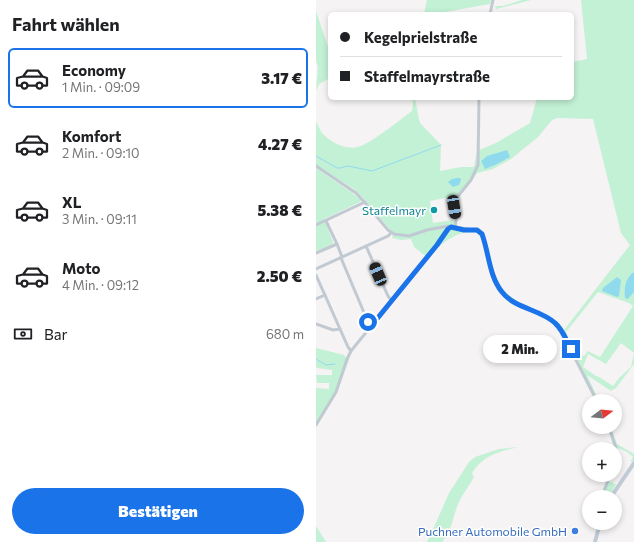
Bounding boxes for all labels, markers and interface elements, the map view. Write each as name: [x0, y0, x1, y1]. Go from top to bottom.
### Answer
text: Fahrt wählen: [12, 13, 120, 35]
text: Kegelprielstraße: [364, 28, 477, 46]
icon: car: [14, 60, 50, 96]
text: Economy: [62, 61, 126, 79]
text: Staffelmayrstraße: [364, 67, 490, 85]
text: 3.17 €: [261, 69, 302, 87]
text: 1 Min. · 09:09: [62, 79, 140, 95]
icon: car: [14, 126, 50, 162]
text: Komfort: [62, 127, 121, 145]
text: 4.27 €: [258, 135, 302, 153]
text: 2 Min. · 09:10: [62, 145, 140, 161]
icon: car: [14, 192, 50, 228]
text: XL: [62, 193, 81, 211]
car: [446, 194, 462, 220]
text: 5.38 €: [258, 201, 302, 219]
place label: Staffelmayr: [362, 203, 426, 217]
marker: Staffelmayr: [429, 205, 439, 215]
text: 3 Min. · 09:11: [62, 211, 137, 227]
icon: car: [14, 258, 50, 294]
text: Moto: [62, 259, 101, 277]
car: [368, 261, 388, 287]
text: 2.50 €: [257, 267, 302, 285]
text: 4 Min. · 09:12: [62, 277, 139, 293]
route start: [359, 313, 377, 331]
icon: cash: [12, 323, 34, 345]
text: Bar: [44, 325, 68, 343]
text: 680 m: [266, 326, 304, 342]
callout: 2 Min.: [483, 335, 557, 363]
route end: [562, 340, 580, 358]
text: 2 Min.: [501, 341, 539, 357]
north arrow: [582, 394, 622, 434]
map controls: [582, 394, 622, 530]
button: +: [582, 442, 622, 482]
button: Bestätigen: [12, 488, 304, 534]
button: −: [582, 490, 622, 530]
place label: Puchner Automobile GmbH: [418, 524, 567, 538]
marker: Puchner Automobile GmbH: [570, 526, 580, 536]

